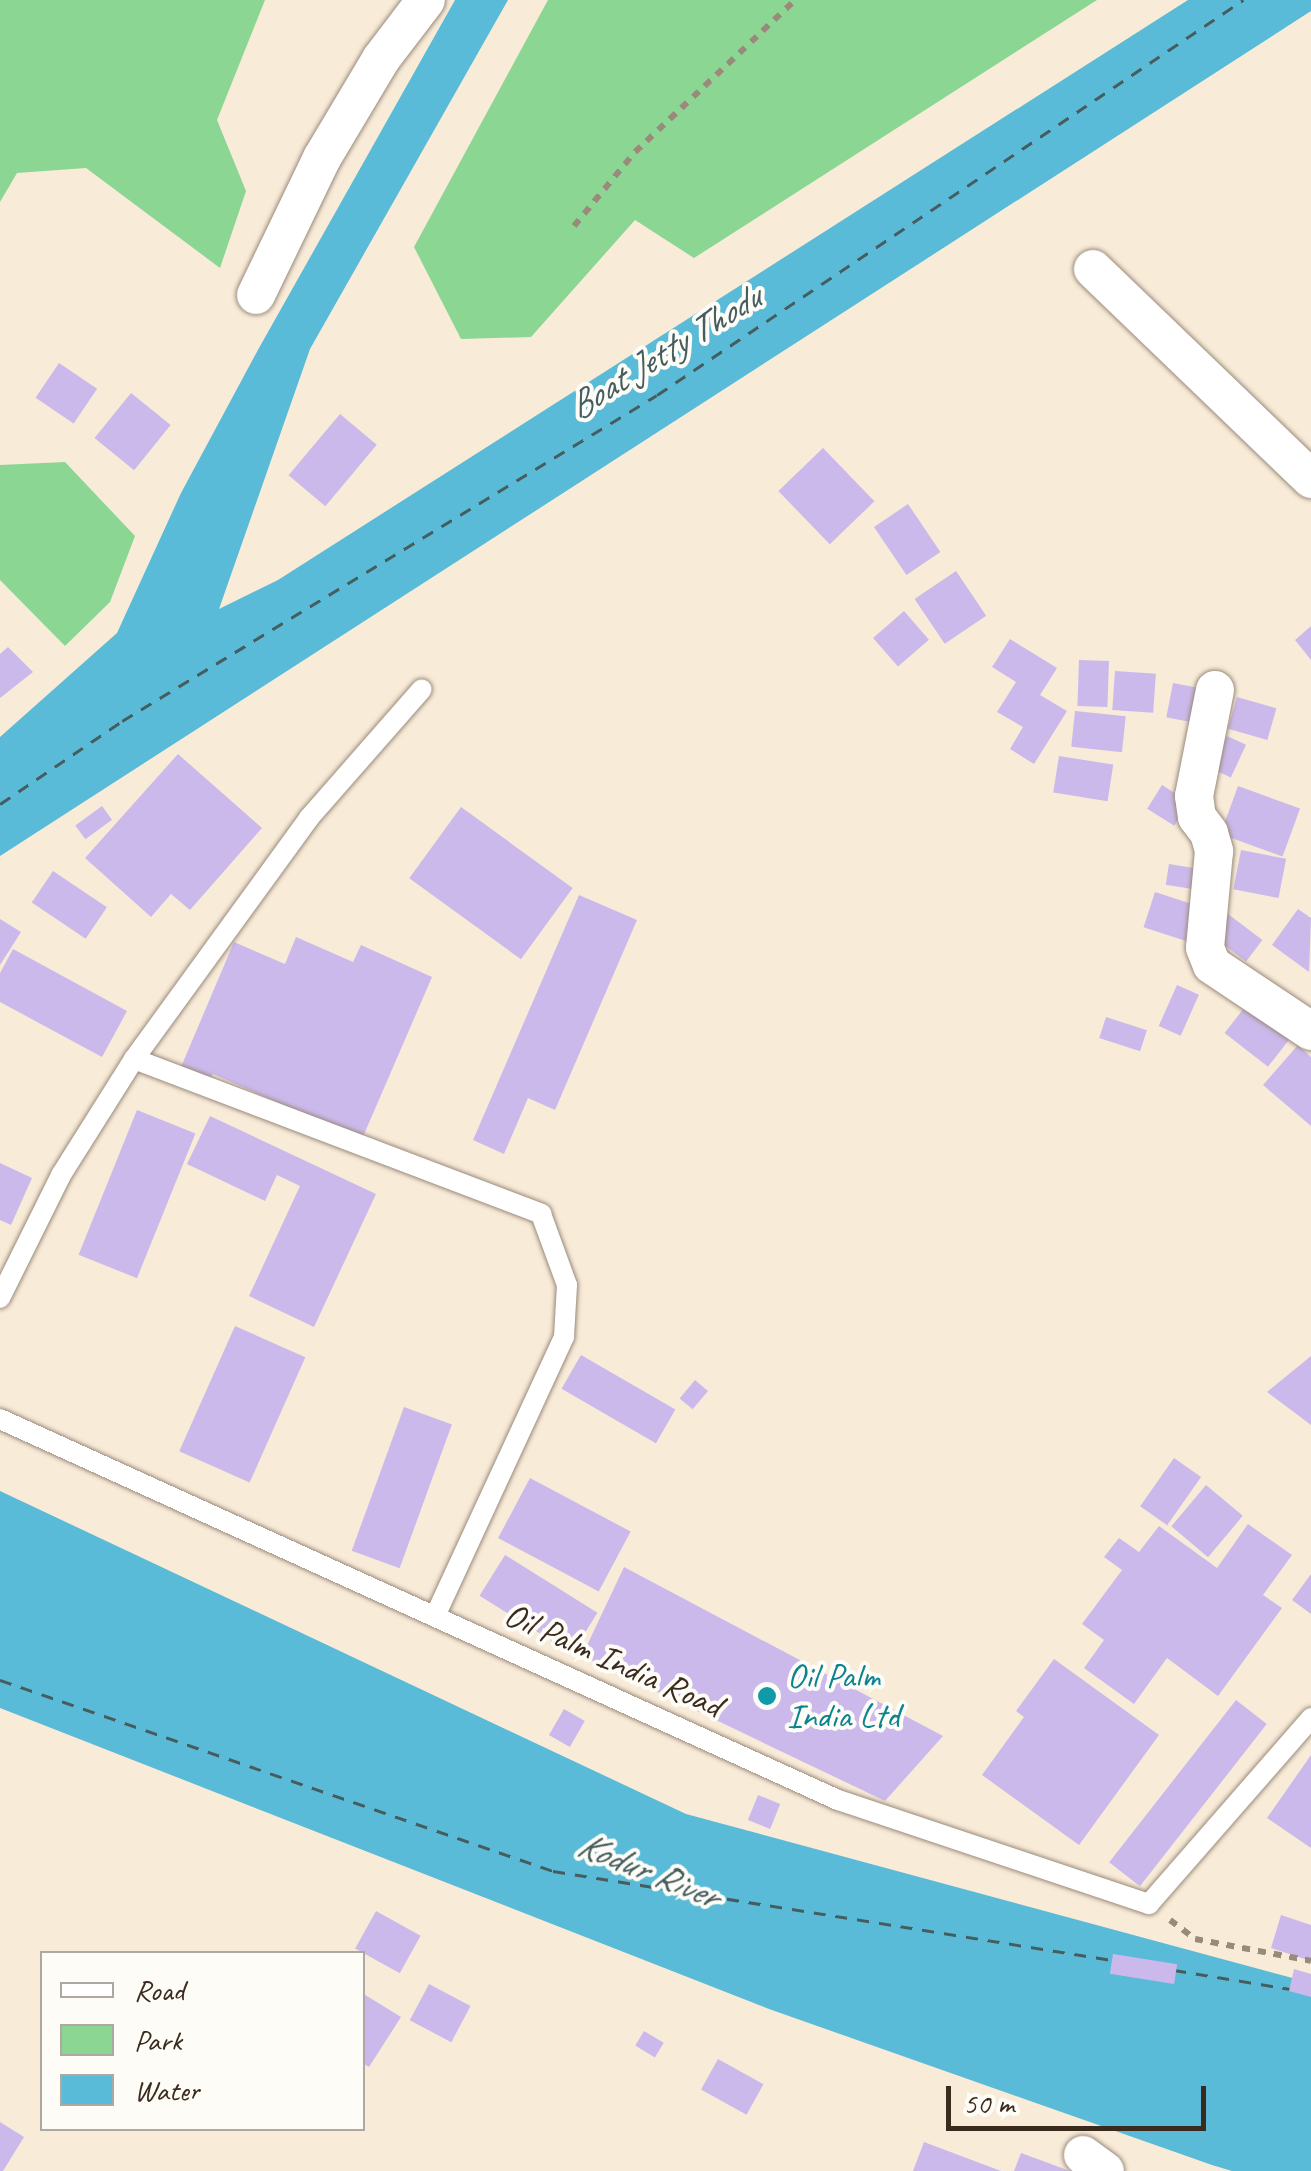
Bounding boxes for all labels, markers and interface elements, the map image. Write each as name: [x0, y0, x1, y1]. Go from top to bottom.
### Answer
water label: Boat Jetty Thodu: [559, 275, 769, 429]
street label: Oil Palm India Road: [497, 1593, 729, 1727]
place label: Oil Palm India Ltd: [787, 1655, 899, 1737]
marker: Oil Palm India Ltd: [756, 1685, 778, 1707]
water label: Kodur River: [570, 1821, 726, 1919]
legend: [40, 1951, 365, 2131]
text: Road: [134, 1971, 184, 2009]
text: Park: [134, 2021, 182, 2059]
scale bar: [951, 2066, 1211, 2128]
text: Water: [134, 2071, 199, 2109]
text: 50 m: [963, 2084, 1014, 2122]

